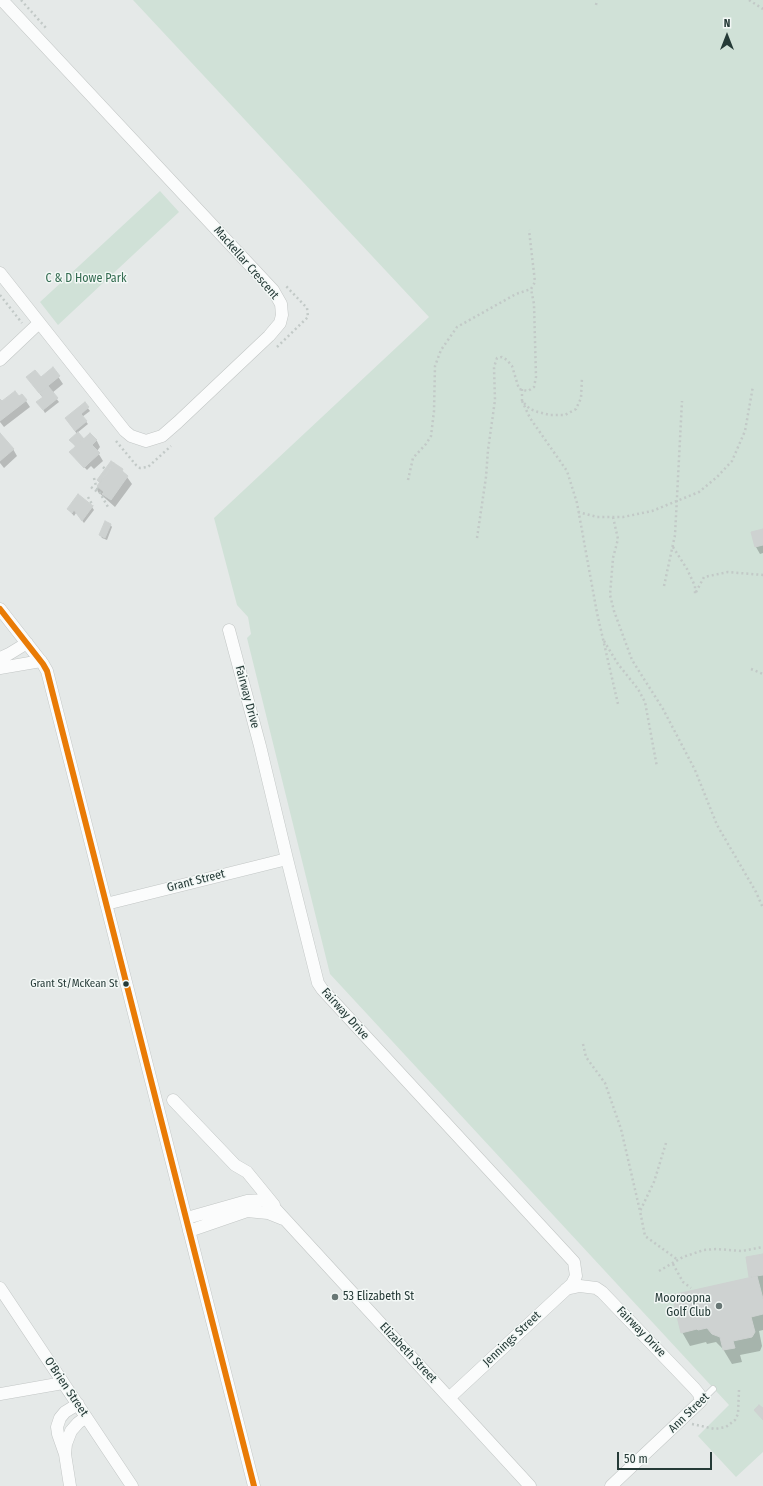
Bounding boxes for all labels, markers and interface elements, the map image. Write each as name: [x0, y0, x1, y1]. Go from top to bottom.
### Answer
north arrow: [707, 16, 747, 56]
text: N: [724, 17, 730, 30]
street label: Mackellar Crescent: [210, 224, 282, 302]
park label: C & D Howe Park: [45, 272, 127, 286]
street label: Fairway Drive: [232, 664, 262, 730]
street label: Grant Street: [166, 867, 226, 895]
place label: Grant St/McKean St: [30, 977, 118, 991]
marker: Grant St/McKean St: [121, 979, 131, 989]
street label: Fairway Drive: [318, 985, 372, 1043]
place label: 53 Elizabeth St: [343, 1290, 414, 1304]
marker: 53 Elizabeth St: [330, 1292, 340, 1302]
place label: Mooroopna Golf Club: [655, 1292, 711, 1320]
marker: Mooroopna Golf Club: [714, 1301, 724, 1311]
street label: Fairway Drive: [613, 1304, 669, 1360]
street label: Jennings Street: [480, 1308, 544, 1370]
street label: Elizabeth Street: [376, 1320, 440, 1386]
street label: O'Brien Street: [41, 1355, 91, 1419]
street label: Ann Street: [666, 1390, 712, 1436]
scale bar: [619, 1444, 714, 1470]
text: 50 m: [624, 1452, 648, 1466]

